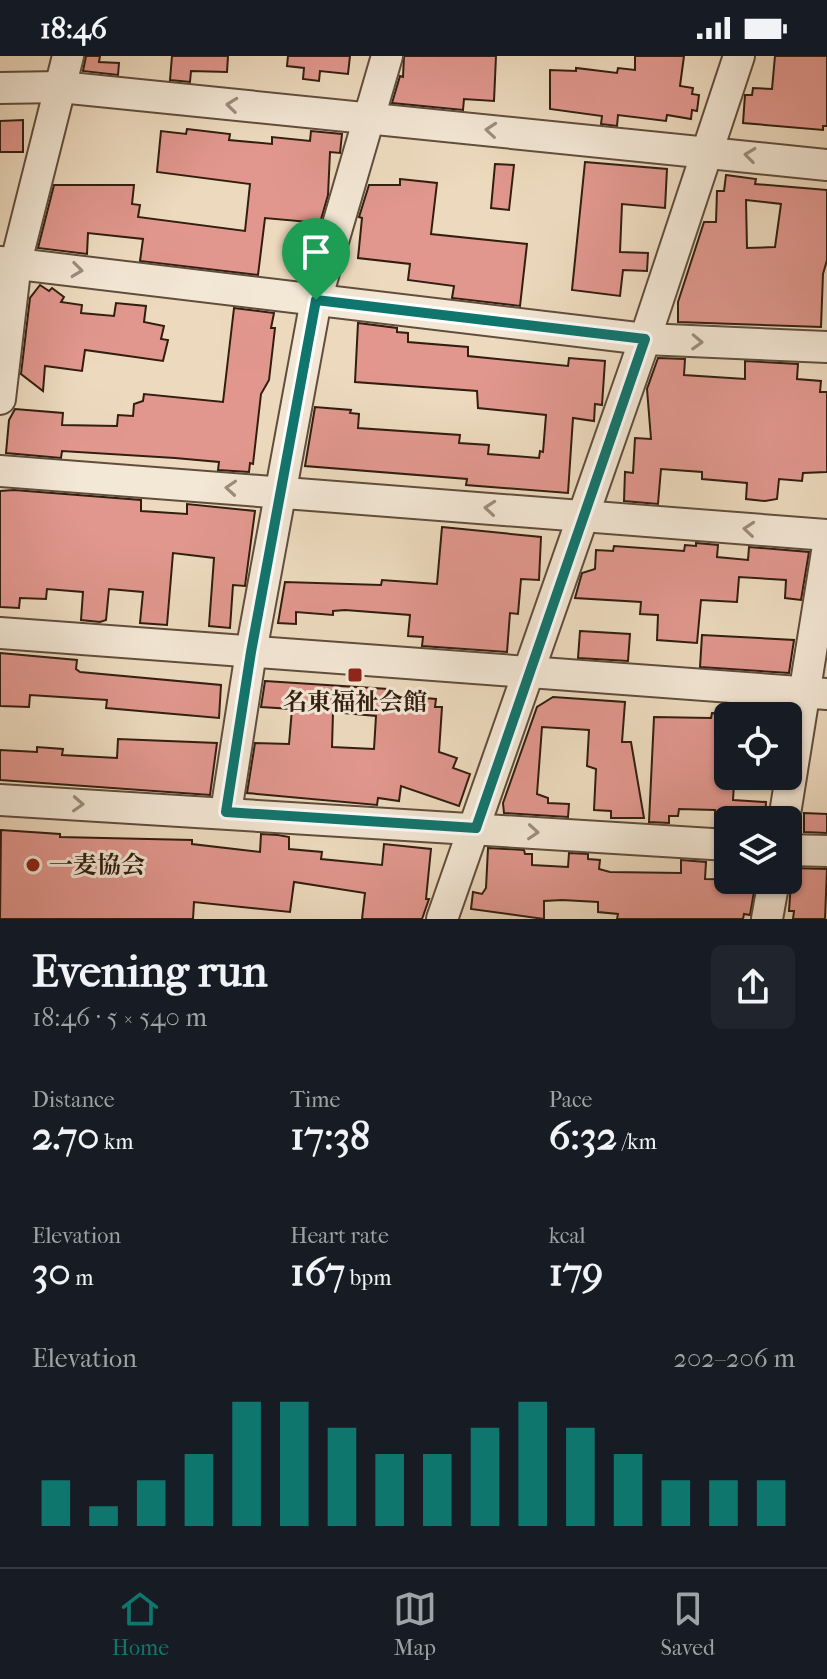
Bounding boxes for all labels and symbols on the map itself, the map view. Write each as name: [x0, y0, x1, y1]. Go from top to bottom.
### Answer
one-way arrow: [225, 96, 238, 113]
one-way arrow: [484, 122, 497, 139]
one-way arrow: [743, 147, 756, 164]
pin: [282, 218, 350, 300]
one-way arrow: [71, 261, 84, 278]
one-way arrow: [691, 333, 704, 350]
one-way arrow: [224, 480, 237, 497]
one-way arrow: [483, 500, 496, 517]
one-way arrow: [742, 521, 755, 538]
marker: 名東福祉会館: [346, 666, 364, 684]
place label: 名東福祉会館: [283, 688, 427, 716]
one-way arrow: [72, 795, 85, 812]
one-way arrow: [527, 823, 540, 840]
place label: 一麦協会: [49, 851, 145, 879]
marker: 一麦協会: [24, 856, 42, 874]

